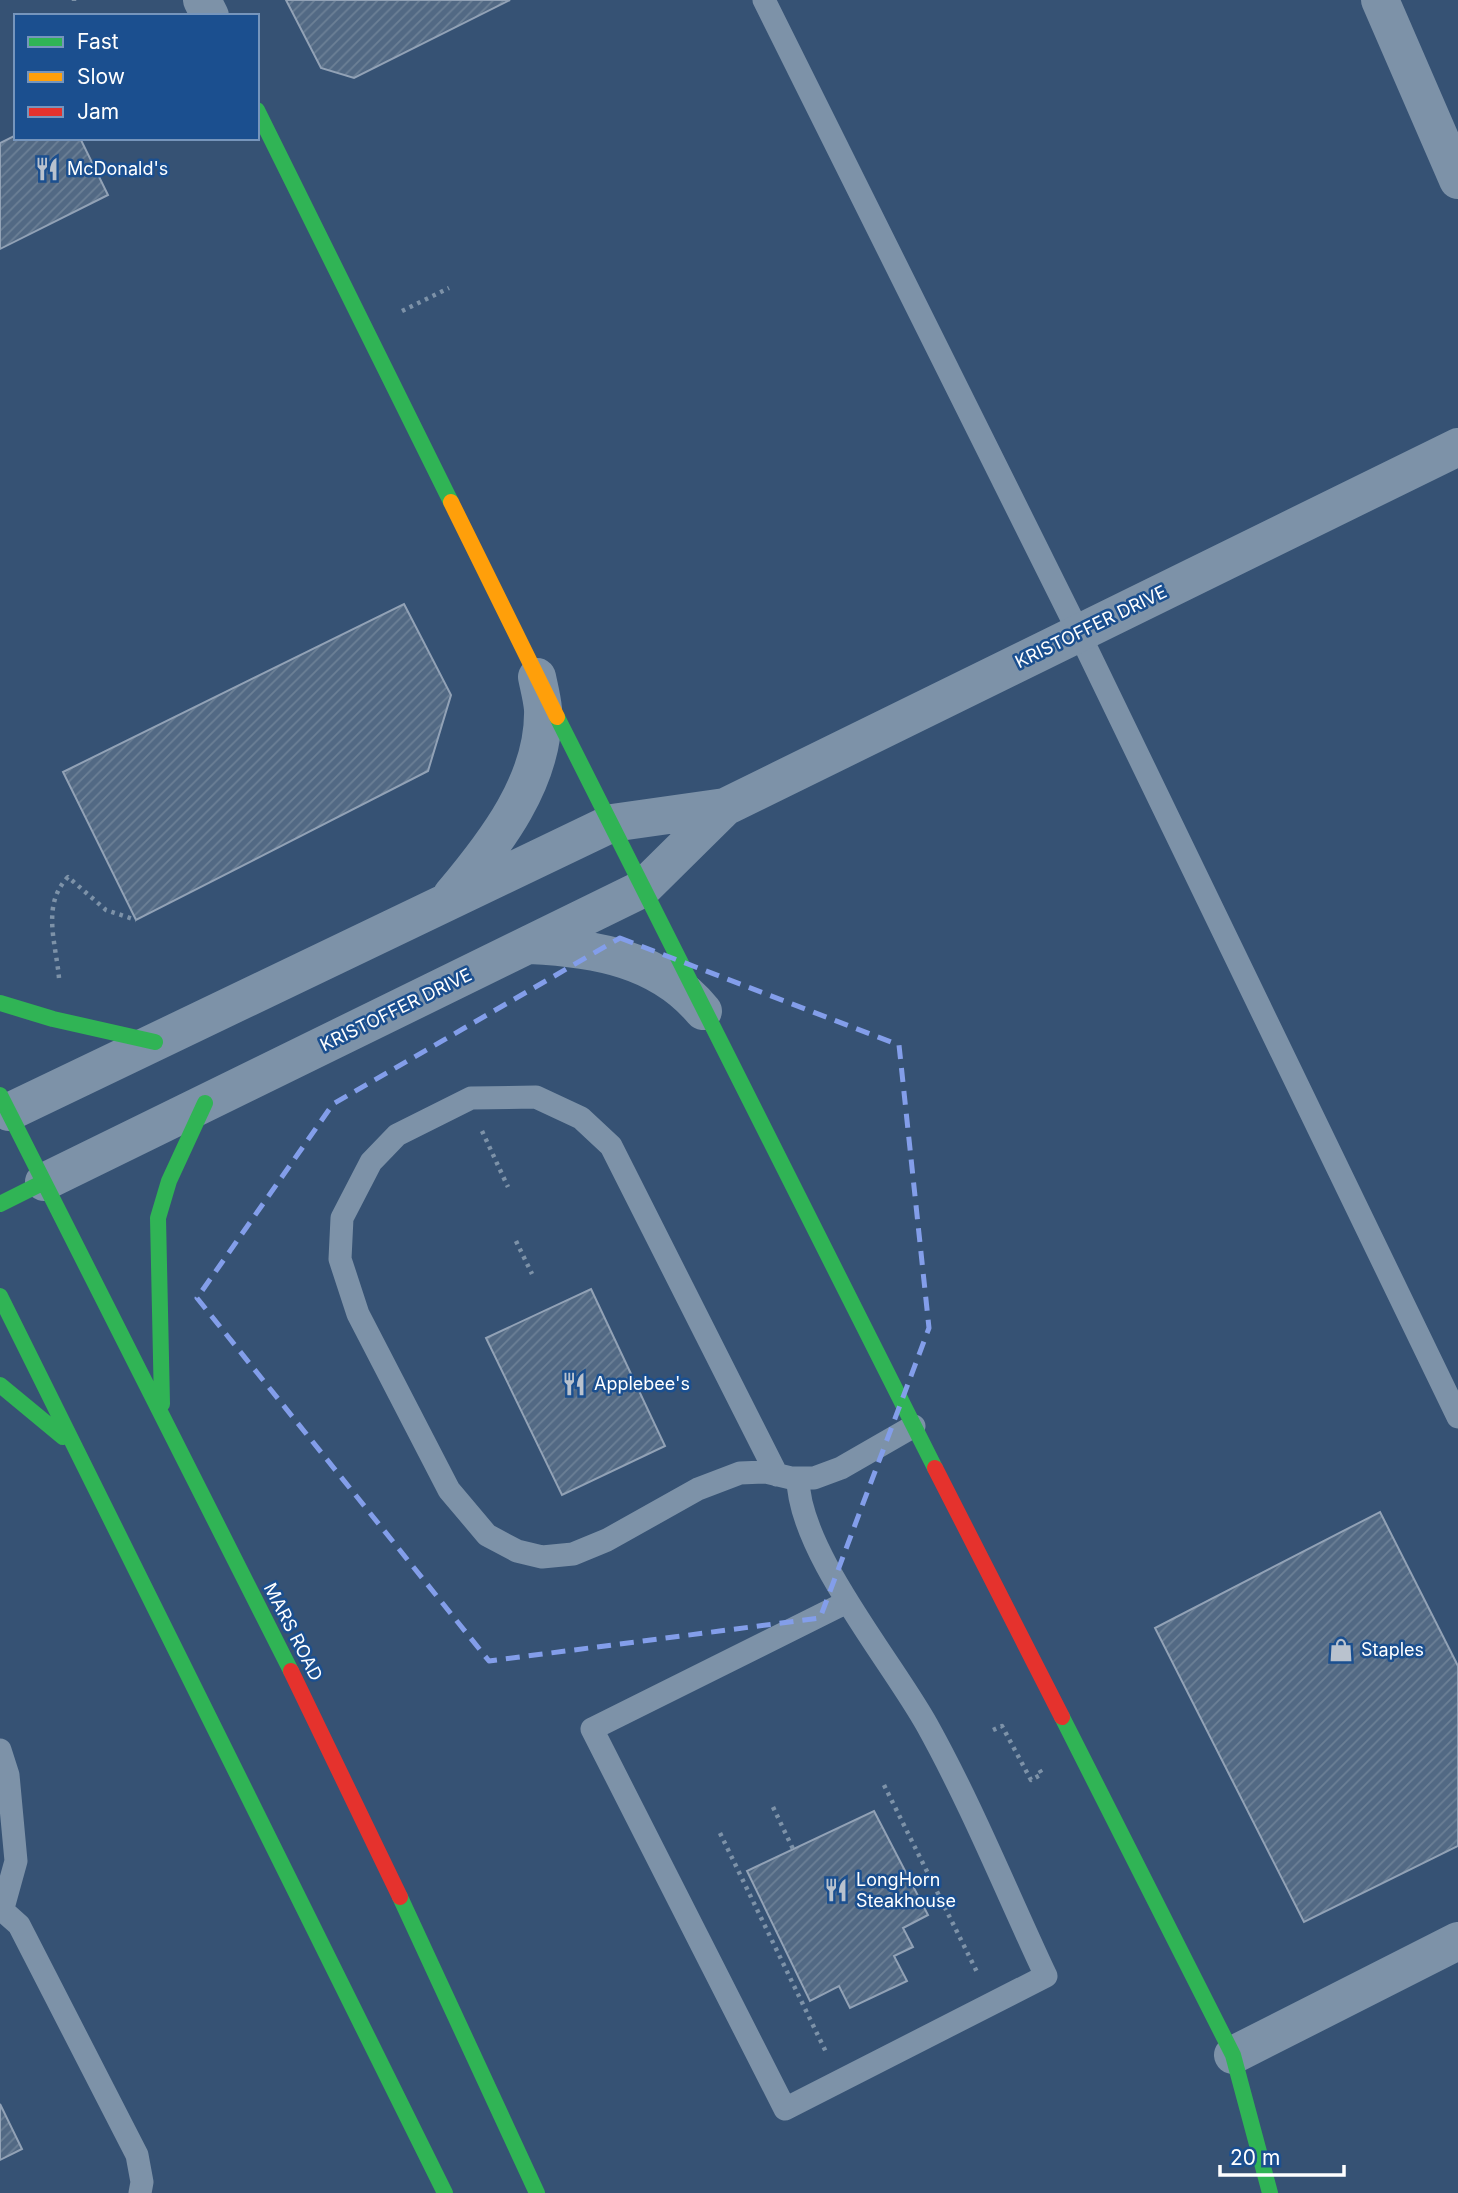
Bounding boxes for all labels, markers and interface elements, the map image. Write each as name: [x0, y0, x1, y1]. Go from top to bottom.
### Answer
legend: [14, 14, 259, 140]
text: Fast: [77, 29, 119, 54]
text: Slow: [77, 64, 125, 89]
text: Jam: [77, 99, 119, 124]
restaurant icon: McDonald's: [33, 155, 61, 183]
place label: McDonald's: [67, 158, 168, 179]
street label: KRISTOFFER DRIVE: [1011, 581, 1170, 672]
street label: KRISTOFFER DRIVE: [316, 964, 475, 1055]
restaurant icon: Applebee's: [560, 1370, 588, 1398]
place label: Applebee's: [594, 1373, 690, 1394]
street label: MARS ROAD: [260, 1579, 327, 1684]
shop icon: Staples: [1327, 1636, 1355, 1664]
place label: Staples: [1361, 1639, 1424, 1660]
place label: LongHorn Steakhouse: [856, 1869, 956, 1911]
restaurant icon: LongHorn Steakhouse: [822, 1876, 850, 1904]
scale bar: [1220, 2134, 1344, 2178]
text: 20 m: [1230, 2145, 1280, 2170]

